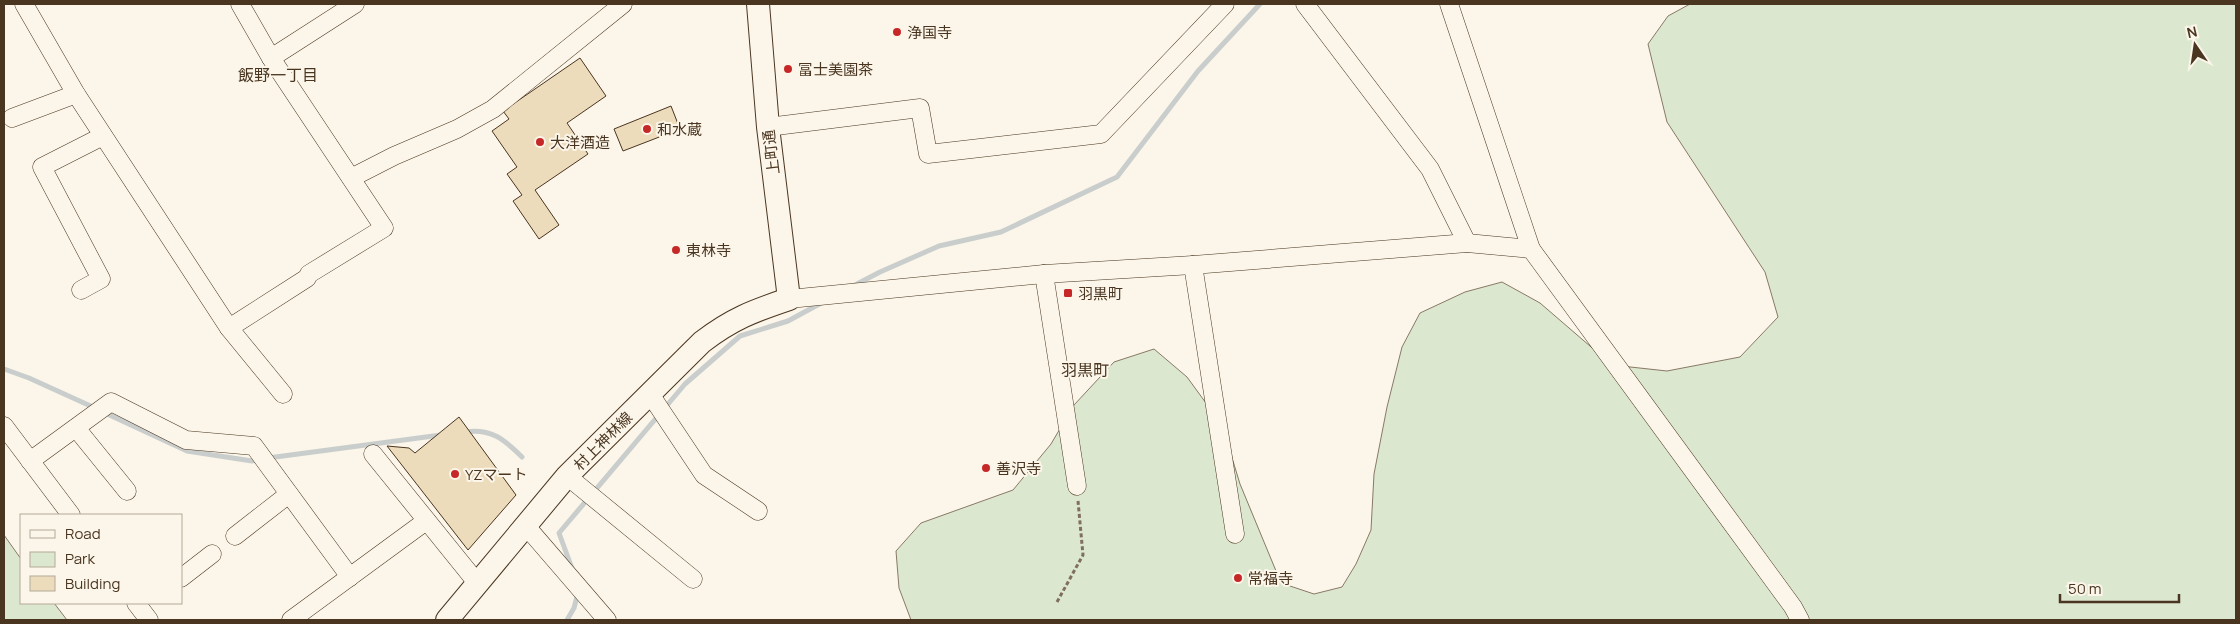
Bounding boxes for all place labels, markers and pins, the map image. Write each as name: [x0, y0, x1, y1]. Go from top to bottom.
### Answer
place label: 浄国寺: [907, 22, 952, 43]
marker: 浄国寺: [891, 26, 903, 38]
place label: 冨士美園茶: [798, 59, 873, 80]
marker: 冨士美園茶: [782, 63, 794, 75]
place label: 和水蔵: [657, 119, 702, 140]
marker: 和水蔵: [641, 123, 653, 135]
place label: 大洋酒造: [550, 132, 610, 153]
marker: 大洋酒造: [534, 136, 546, 148]
place label: 東林寺: [686, 240, 731, 261]
marker: 東林寺: [670, 244, 682, 256]
place label: 羽黒町: [1078, 283, 1123, 304]
marker: 羽黒町: [1062, 287, 1074, 299]
place label: 善沢寺: [996, 458, 1041, 479]
marker: 善沢寺: [980, 462, 992, 474]
place label: YZマート: [465, 464, 528, 485]
marker: YZマート: [449, 468, 461, 480]
place label: 常福寺: [1248, 568, 1293, 589]
marker: 常福寺: [1232, 572, 1244, 584]

